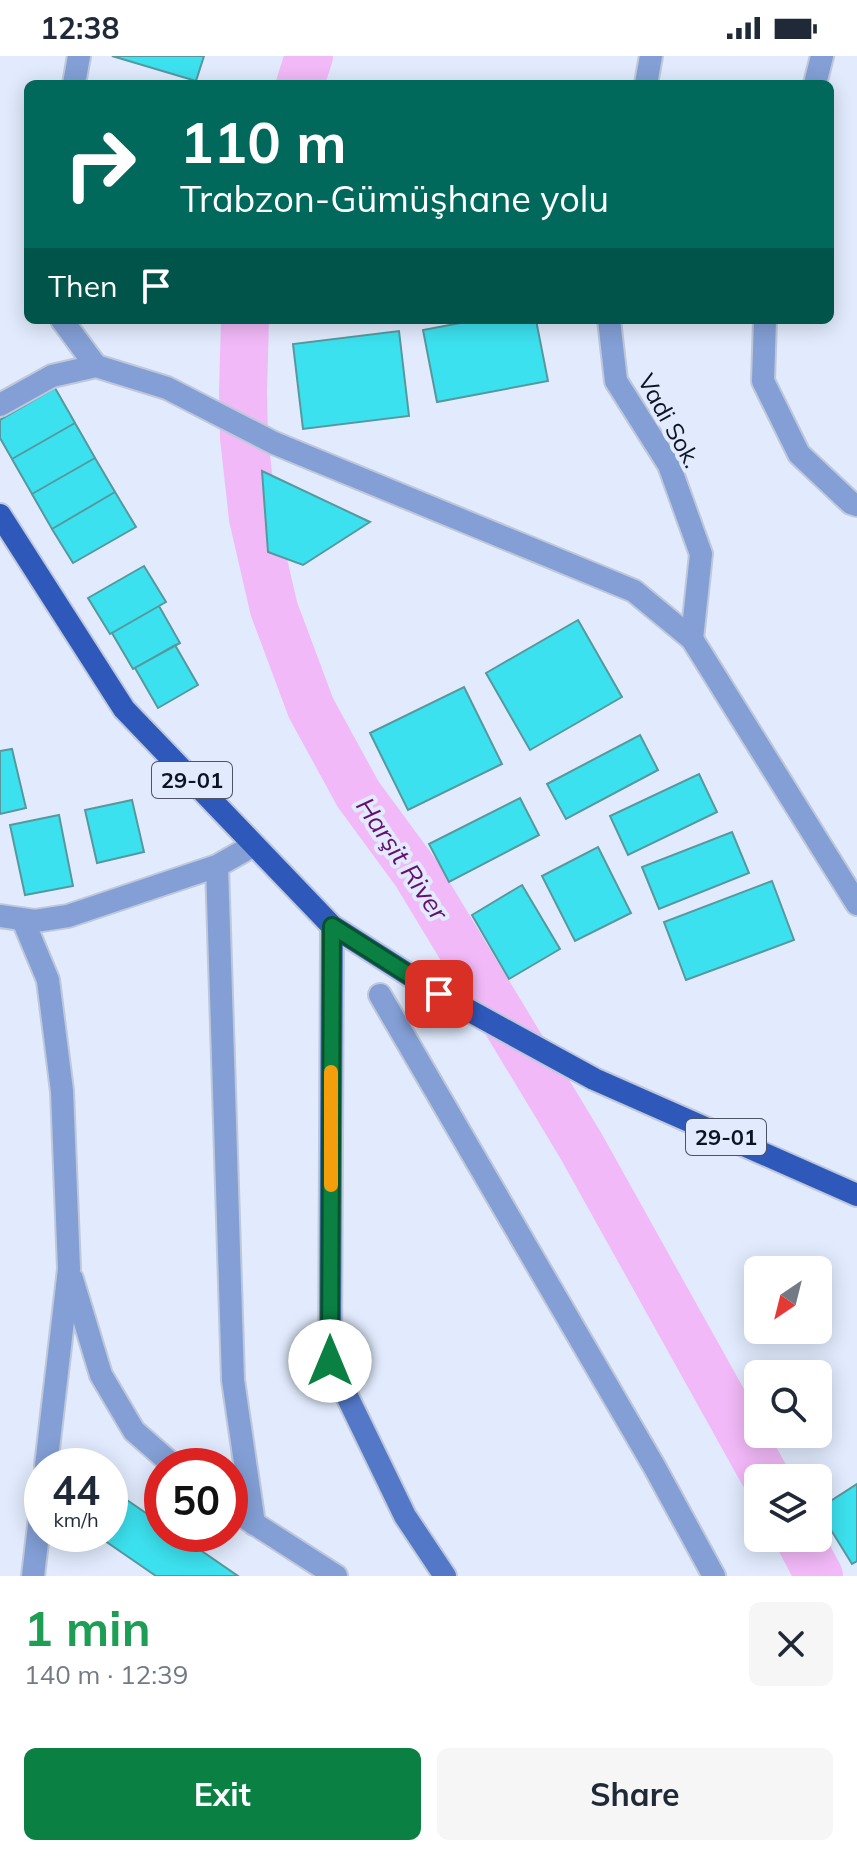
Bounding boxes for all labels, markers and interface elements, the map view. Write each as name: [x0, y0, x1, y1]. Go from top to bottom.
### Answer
text: 12:38: [40, 9, 119, 47]
text: 110 m: [180, 107, 347, 177]
icon: right: [48, 112, 152, 216]
text: Trabzon-Gümüşhane yolu: [180, 176, 609, 221]
icon: arrive: [134, 264, 178, 308]
text: Then: [48, 267, 118, 305]
street label: Vadi Sok.: [632, 368, 708, 473]
road number: 29-01: [152, 762, 232, 798]
water label: Harşit River: [349, 791, 456, 928]
pin: [405, 960, 473, 1028]
icon: arrive: [417, 972, 461, 1016]
road number: 29-01: [686, 1119, 766, 1155]
north arrow: [744, 1256, 832, 1344]
map controls: [744, 1256, 832, 1552]
position arrow: [288, 1319, 372, 1403]
button: search: [744, 1360, 832, 1448]
speed limit sign: 50: [144, 1448, 248, 1552]
button: layers: [744, 1464, 832, 1552]
text: 44: [52, 1465, 100, 1515]
text: km/h: [53, 1507, 99, 1532]
text: 1 min: [24, 1598, 151, 1658]
button: close: [749, 1602, 833, 1686]
text: 140 m · 12:39: [24, 1658, 188, 1691]
button: Exit: [24, 1748, 421, 1840]
button: Share: [437, 1748, 833, 1840]

